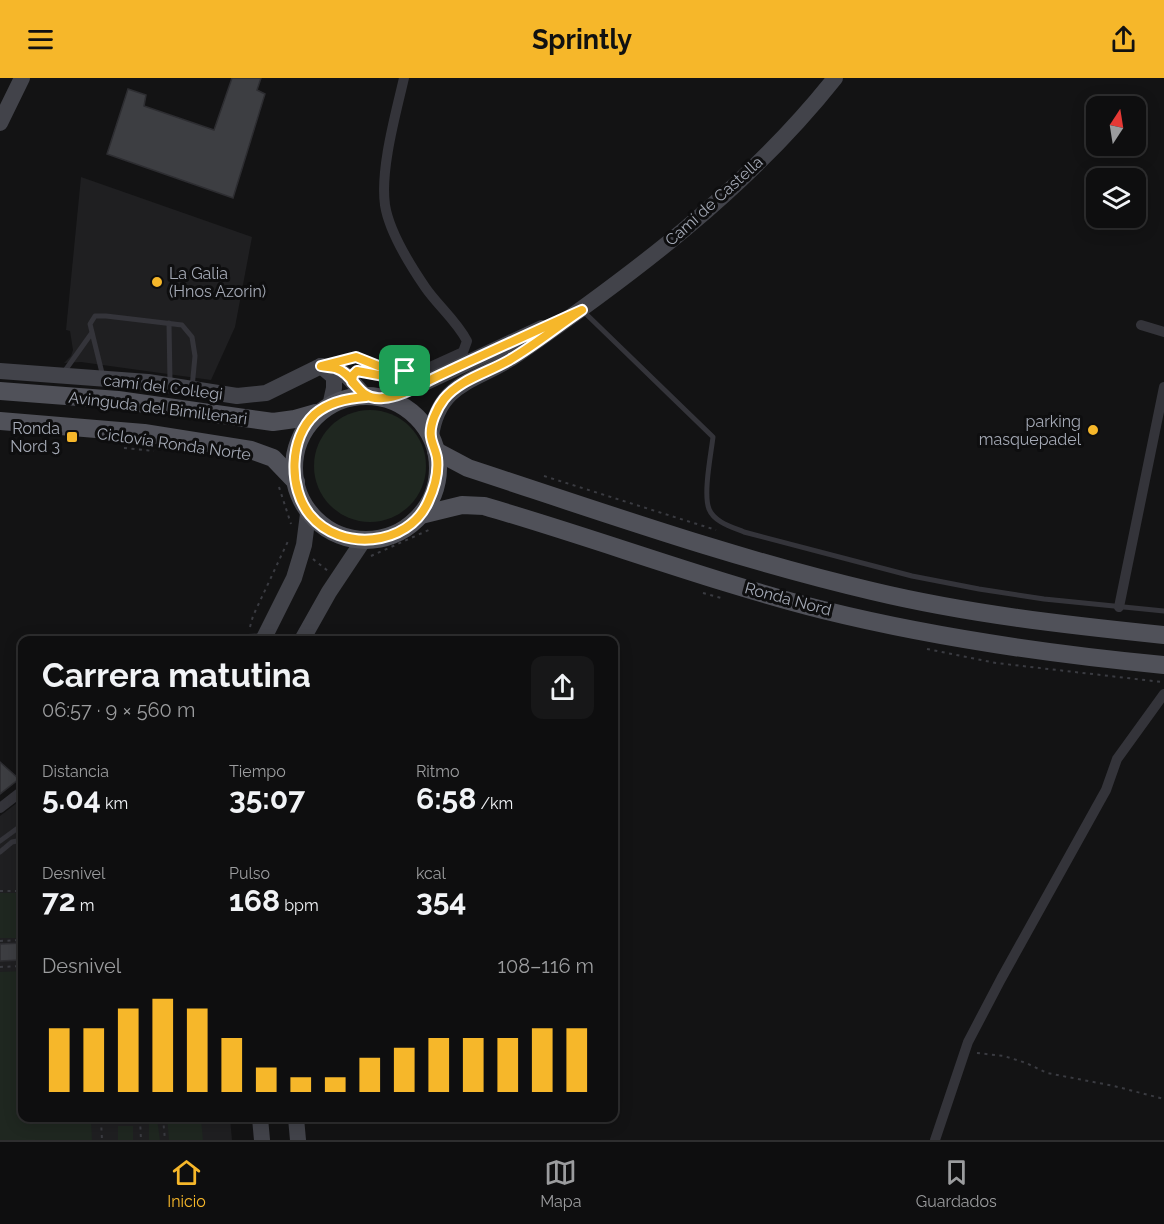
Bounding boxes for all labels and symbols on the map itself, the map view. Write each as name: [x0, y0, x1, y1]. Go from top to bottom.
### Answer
north arrow: [1086, 96, 1146, 156]
street label: Camí de Castella: [661, 152, 767, 250]
place label: La Galia (Hnos Azorin): [169, 264, 266, 301]
marker: La Galia (Hnos Azorin): [150, 275, 164, 289]
pin: [379, 345, 430, 396]
street label: camí del Col·legi: [102, 370, 224, 404]
street label: Avinguda del Bimil·lenari: [68, 388, 248, 428]
place label: parking masquepadel: [979, 412, 1082, 449]
place label: Ronda Nord 3: [10, 419, 60, 456]
marker: parking masquepadel: [1086, 423, 1100, 437]
street label: Ciclovía Ronda Norte: [96, 424, 252, 464]
marker: Ronda Nord 3: [65, 430, 79, 444]
street label: Ronda Nord: [743, 578, 833, 620]

